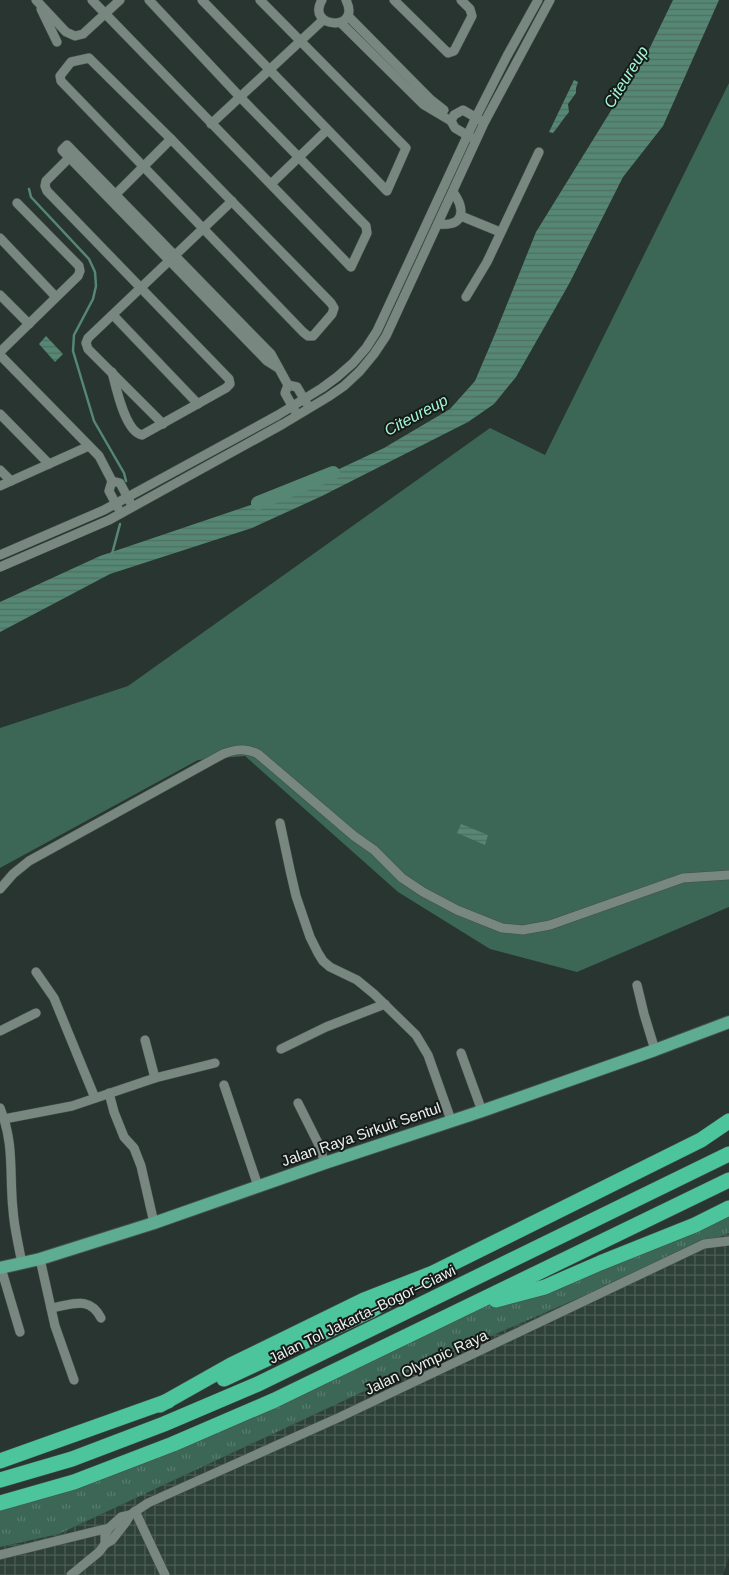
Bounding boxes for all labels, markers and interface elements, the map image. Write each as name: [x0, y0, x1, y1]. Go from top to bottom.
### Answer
water label: Citeureup: [600, 43, 652, 111]
water label: Citeureup: [381, 391, 451, 439]
street label: Jalan Raya Sirkuit Sentul: [279, 1099, 443, 1169]
street label: Jalan Tol Jakarta–Bogor–Ciawi: [266, 1261, 458, 1367]
street label: Jalan Olympic Raya: [362, 1326, 491, 1398]

